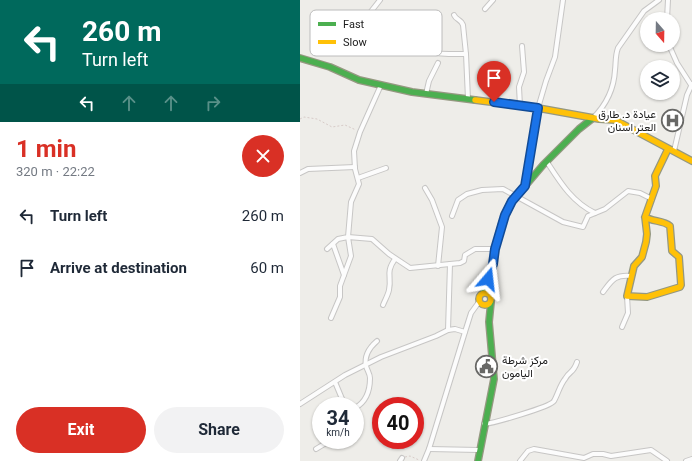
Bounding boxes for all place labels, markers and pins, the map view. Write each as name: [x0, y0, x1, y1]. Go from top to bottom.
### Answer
pin: [477, 61, 511, 102]
hospital icon: عيادة د. طارق العتر اسنان: [659, 107, 685, 133]
place label: عيادة د. طارق العتر اسنان: [598, 108, 656, 134]
public building icon: مركز شرطة اليامون: [474, 353, 500, 379]
place label: مركز شرطة اليامون: [502, 354, 548, 380]

